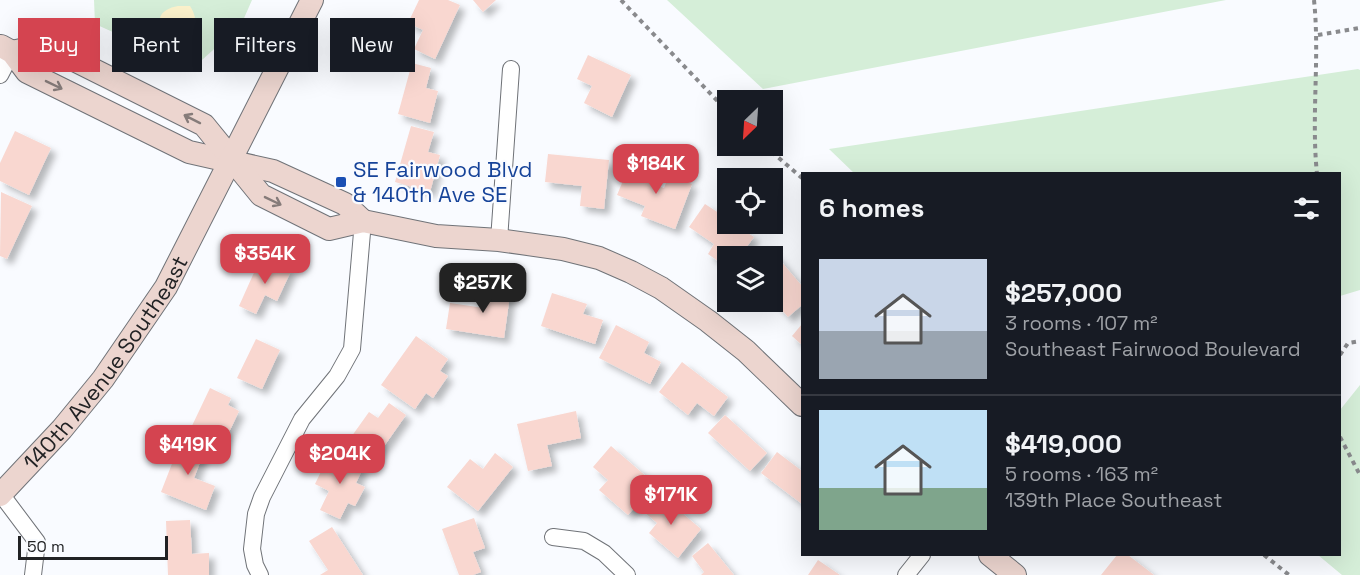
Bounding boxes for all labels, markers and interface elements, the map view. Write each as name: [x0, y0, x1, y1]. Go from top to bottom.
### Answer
chip: Buy: [18, 18, 100, 72]
chip: Rent: [112, 18, 202, 72]
chip: Filters: [214, 18, 318, 72]
chip: New: [330, 18, 415, 72]
one-way arrow: [44, 79, 62, 91]
north arrow: [717, 90, 783, 156]
map controls: [717, 90, 783, 312]
one-way arrow: [183, 113, 201, 125]
pin: $184K: [614, 144, 698, 195]
text: $184K: [627, 150, 685, 176]
place label: SE Fairwood Blvd & 140th Ave SE: [353, 155, 533, 208]
button: locate: [717, 168, 783, 234]
marker: SE Fairwood Blvd & 140th Ave SE: [334, 175, 348, 189]
text: 6 homes: [819, 191, 924, 225]
icon: filters: [1290, 192, 1323, 225]
one-way arrow: [263, 196, 281, 208]
pin: $354K: [223, 234, 307, 285]
text: $354K: [234, 240, 296, 266]
button: layers: [717, 246, 783, 312]
street label: 140th Avenue Southeast: [17, 251, 194, 476]
pin: $257K: [441, 263, 525, 314]
text: $257K: [453, 269, 513, 295]
text: $257,000: [1005, 276, 1122, 310]
icon: home: [867, 283, 939, 355]
text: 3 rooms · 107 m²: [1005, 310, 1158, 336]
text: Southeast Fairwood Boulevard: [1005, 336, 1301, 362]
pin: $419K: [146, 425, 230, 476]
text: $419,000: [1005, 427, 1122, 461]
text: $419K: [159, 431, 217, 457]
pin: $204K: [298, 434, 382, 485]
icon: home: [867, 434, 939, 506]
text: $204K: [309, 440, 371, 466]
text: 5 rooms · 163 m²: [1005, 461, 1158, 487]
pin: $171K: [629, 475, 713, 526]
text: $171K: [644, 481, 698, 507]
text: 139th Place Southeast: [1005, 487, 1222, 513]
scale bar: [18, 533, 168, 560]
text: 50 m: [27, 536, 65, 557]

